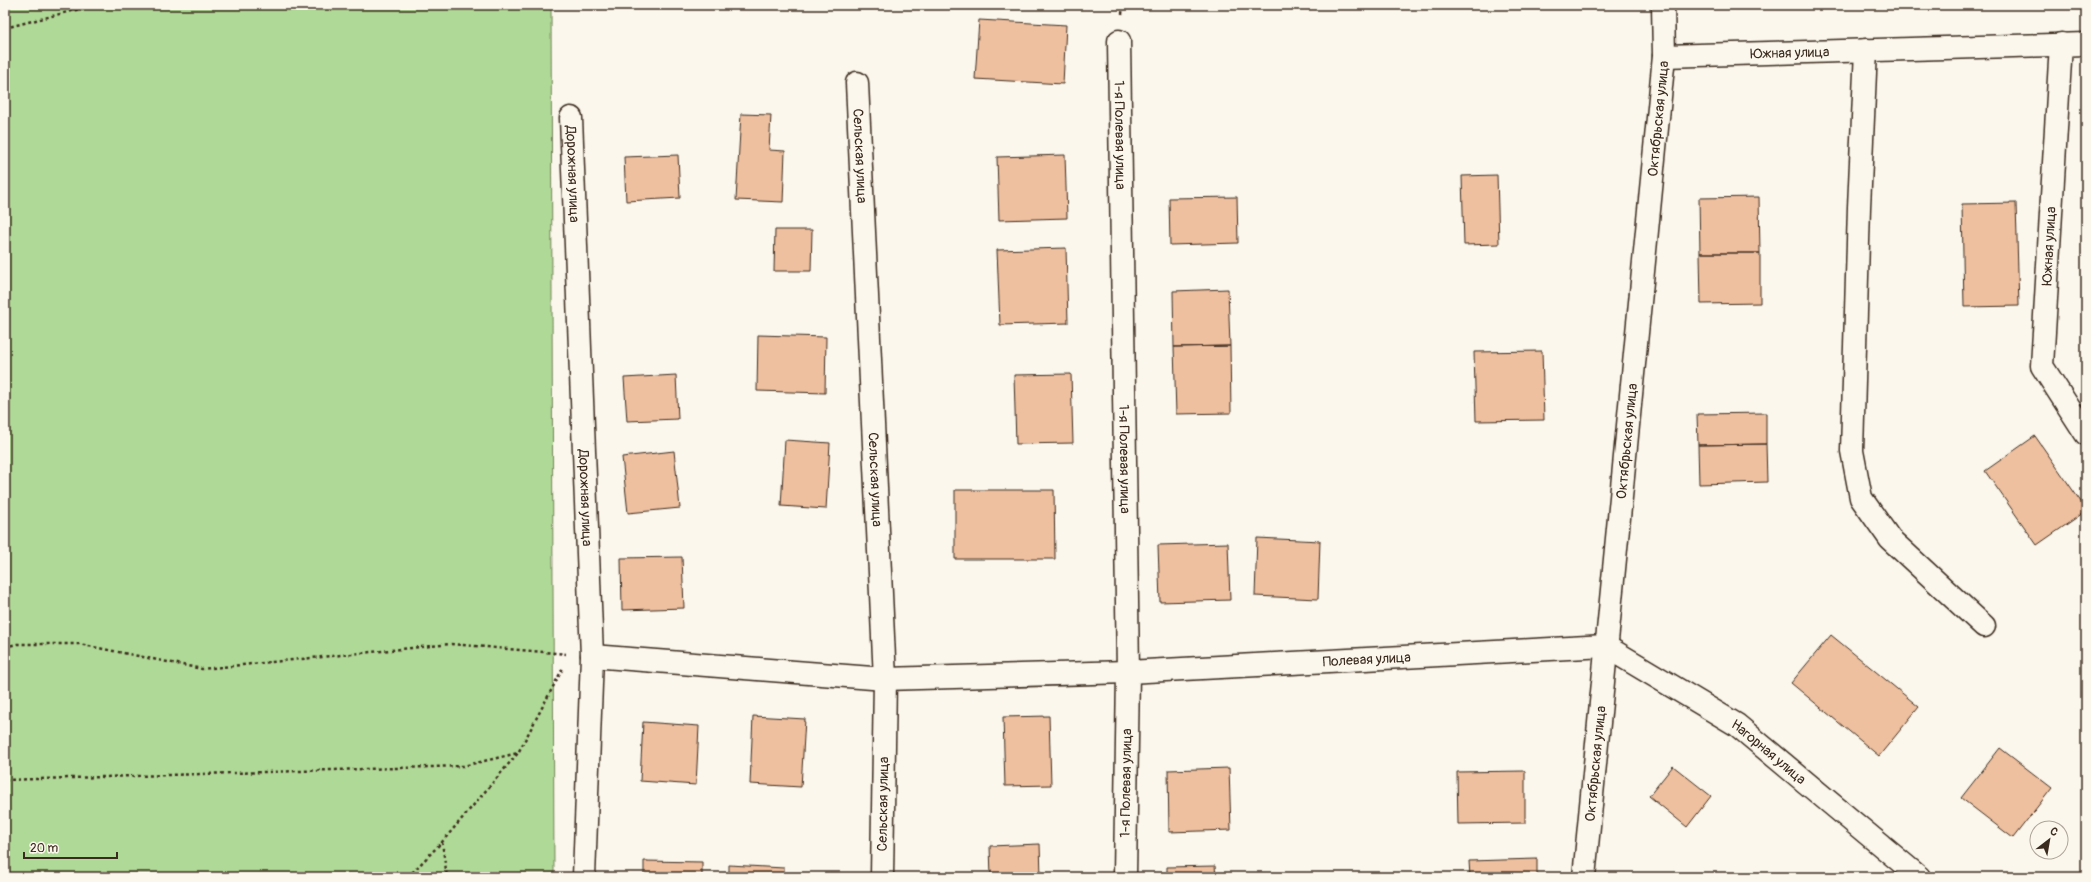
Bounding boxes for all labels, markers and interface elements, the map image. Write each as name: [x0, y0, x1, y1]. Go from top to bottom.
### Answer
street label: Южная улица: [1750, 43, 1830, 62]
street label: Октябрьская улица: [1644, 60, 1672, 177]
street label: 1-я Полевая улица: [1111, 80, 1130, 190]
street label: Сельская улица: [850, 108, 871, 204]
street label: Дорожная улица: [563, 124, 584, 223]
street label: Южная улица: [2038, 206, 2060, 286]
street label: Октябрьская улица: [1612, 382, 1641, 500]
street label: 1-я Полевая улица: [1116, 404, 1134, 514]
street label: Сельская улица: [865, 432, 886, 527]
street label: Дорожная улица: [575, 448, 596, 547]
street label: Полевая улица: [1322, 648, 1411, 670]
street label: Октябрьская улица: [1581, 705, 1609, 822]
street label: Нагорная улица: [1729, 715, 1810, 788]
street label: 1-я Полевая улица: [1117, 728, 1135, 838]
street label: Сельская улица: [874, 757, 892, 851]
north arrow: [2029, 820, 2069, 860]
text: С: [2048, 825, 2060, 839]
scale bar: [24, 834, 117, 860]
text: 20 m: [30, 841, 59, 856]

